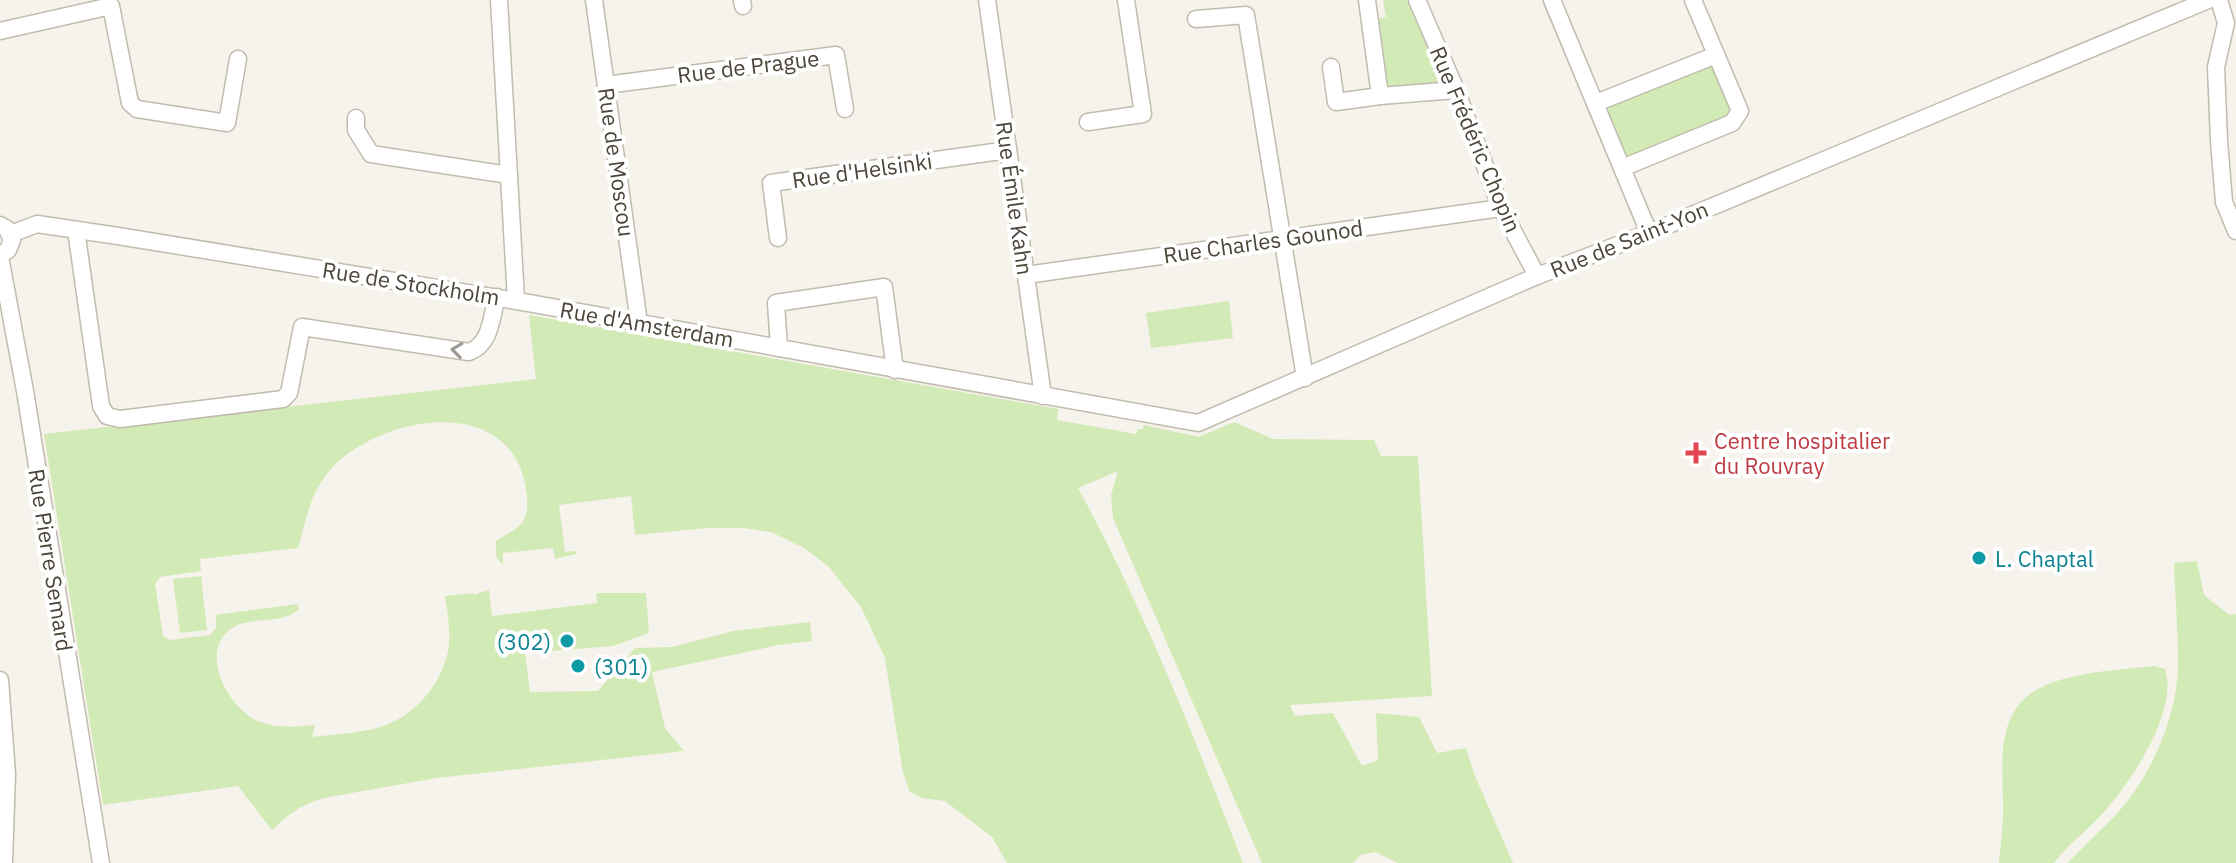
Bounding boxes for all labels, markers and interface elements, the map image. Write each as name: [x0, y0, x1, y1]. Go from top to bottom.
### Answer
street label: Rue Frédéric Chopin: [1424, 41, 1528, 237]
street label: Rue de Prague: [675, 43, 821, 89]
street label: Rue de Moscou: [592, 85, 642, 239]
street label: Rue Émile Kahn: [990, 119, 1040, 277]
street label: Rue d'Helsinki: [790, 146, 934, 194]
street label: Rue de Saint-Yon: [1546, 194, 1712, 284]
street label: Rue Charles Gounod: [1161, 213, 1365, 269]
street label: Rue de Stockholm: [320, 255, 502, 311]
street label: Rue d'Amsterdam: [558, 294, 736, 354]
one-way arrow: [450, 341, 463, 358]
place label: Centre hospitalier du Rouvray: [1714, 426, 1890, 480]
marker: Centre hospitalier du Rouvray: [1685, 442, 1707, 464]
street label: Rue Pierre Semard: [22, 467, 80, 653]
place label: L. Chaptal: [1995, 544, 2094, 573]
marker: L. Chaptal: [1970, 549, 1988, 567]
place label: (302): [497, 627, 551, 656]
marker: (302): [558, 632, 576, 650]
place label: (301): [594, 652, 648, 681]
marker: (301): [569, 657, 587, 675]

